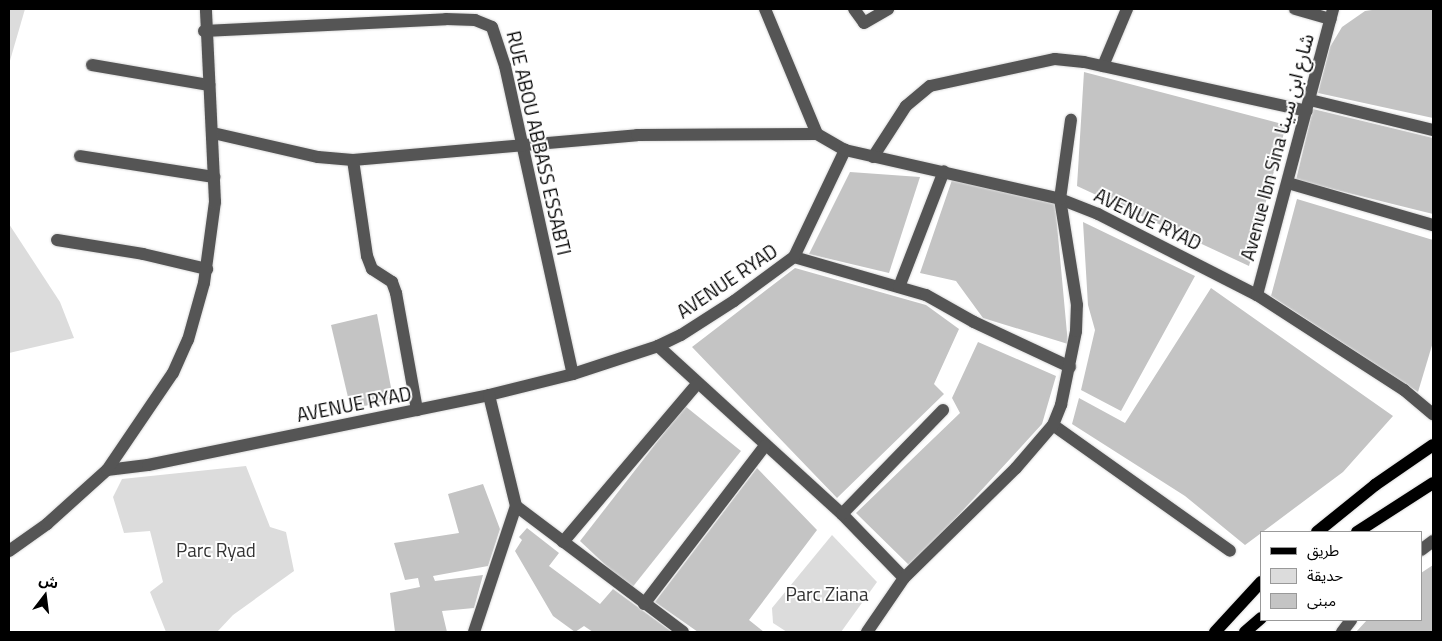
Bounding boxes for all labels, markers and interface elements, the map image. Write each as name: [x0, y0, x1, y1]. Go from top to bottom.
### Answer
street label: RUE ABOU ABBASS ESSABTI: [502, 29, 576, 257]
street label: Avenue Ibn Sina شارع ابن سينا: [1236, 31, 1318, 263]
street label: AVENUE RYAD: [1091, 183, 1205, 255]
street label: AVENUE RYAD: [672, 239, 782, 323]
street label: AVENUE RYAD: [295, 382, 413, 426]
legend: [1260, 531, 1422, 621]
park label: Parc Ryad: [176, 539, 256, 561]
text: طريق: [1307, 539, 1339, 562]
text: حديقة: [1307, 564, 1343, 587]
text: ش: [37, 568, 61, 594]
north arrow: [20, 571, 70, 621]
park label: Parc Ziana: [785, 583, 869, 605]
text: مبنى: [1307, 589, 1336, 612]

